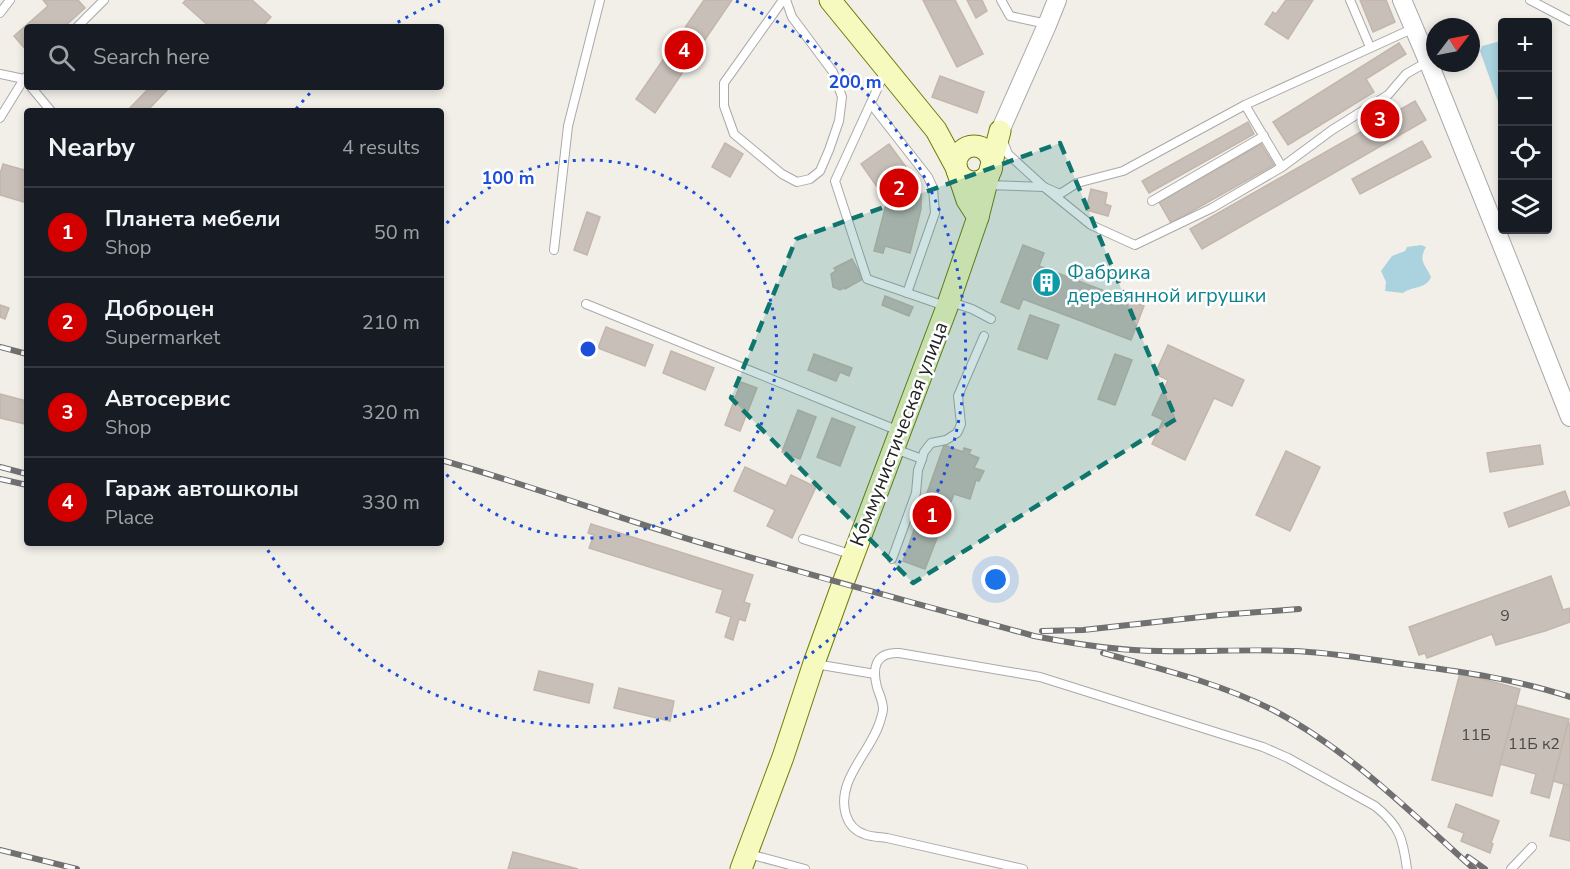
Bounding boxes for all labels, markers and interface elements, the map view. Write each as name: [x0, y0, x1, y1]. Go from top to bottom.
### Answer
north arrow: [1426, 18, 1480, 72]
map controls: [1498, 18, 1552, 234]
button: +: [1498, 18, 1552, 72]
search box: [24, 24, 444, 90]
pin: 4: [664, 28, 704, 72]
icon: search: [45, 41, 78, 74]
text: Search here: [93, 42, 210, 72]
text: 200 m: [828, 70, 882, 94]
button: −: [1498, 72, 1552, 126]
pin: 3: [1360, 96, 1400, 142]
button: locate: [1498, 126, 1552, 180]
text: Nearby: [48, 130, 135, 165]
text: 4 results: [342, 134, 420, 161]
text: 100 m: [481, 166, 535, 190]
pin: 2: [880, 166, 918, 210]
button: layers: [1498, 180, 1552, 234]
text: Планета мебели: [105, 204, 281, 234]
text: 1: [62, 219, 74, 246]
text: 50 m: [374, 219, 420, 246]
text: Shop: [105, 234, 151, 261]
place label: Фабрика деревянной игрушки: [1067, 259, 1267, 309]
building icon: Фабрика деревянной игрушки: [1030, 267, 1062, 299]
text: Доброцен: [105, 294, 214, 324]
text: 2: [62, 309, 74, 336]
text: 210 m: [362, 309, 420, 336]
street label: Коммунистическая улица: [844, 318, 954, 550]
text: Supermarket: [105, 324, 220, 351]
centre of rings: [578, 339, 598, 359]
text: Автосервис: [105, 384, 230, 414]
text: 3: [62, 399, 74, 426]
text: 320 m: [362, 399, 420, 426]
text: Shop: [105, 414, 151, 441]
text: Гараж автошколы: [105, 474, 299, 504]
text: 4: [62, 489, 74, 516]
text: 330 m: [362, 489, 420, 516]
pin: 1: [912, 492, 952, 538]
text: Place: [105, 504, 154, 531]
your location: [981, 565, 1010, 594]
house number: 9: [1500, 605, 1510, 627]
house number: 11Б: [1461, 724, 1491, 746]
house number: 11Б к2: [1508, 733, 1560, 755]

